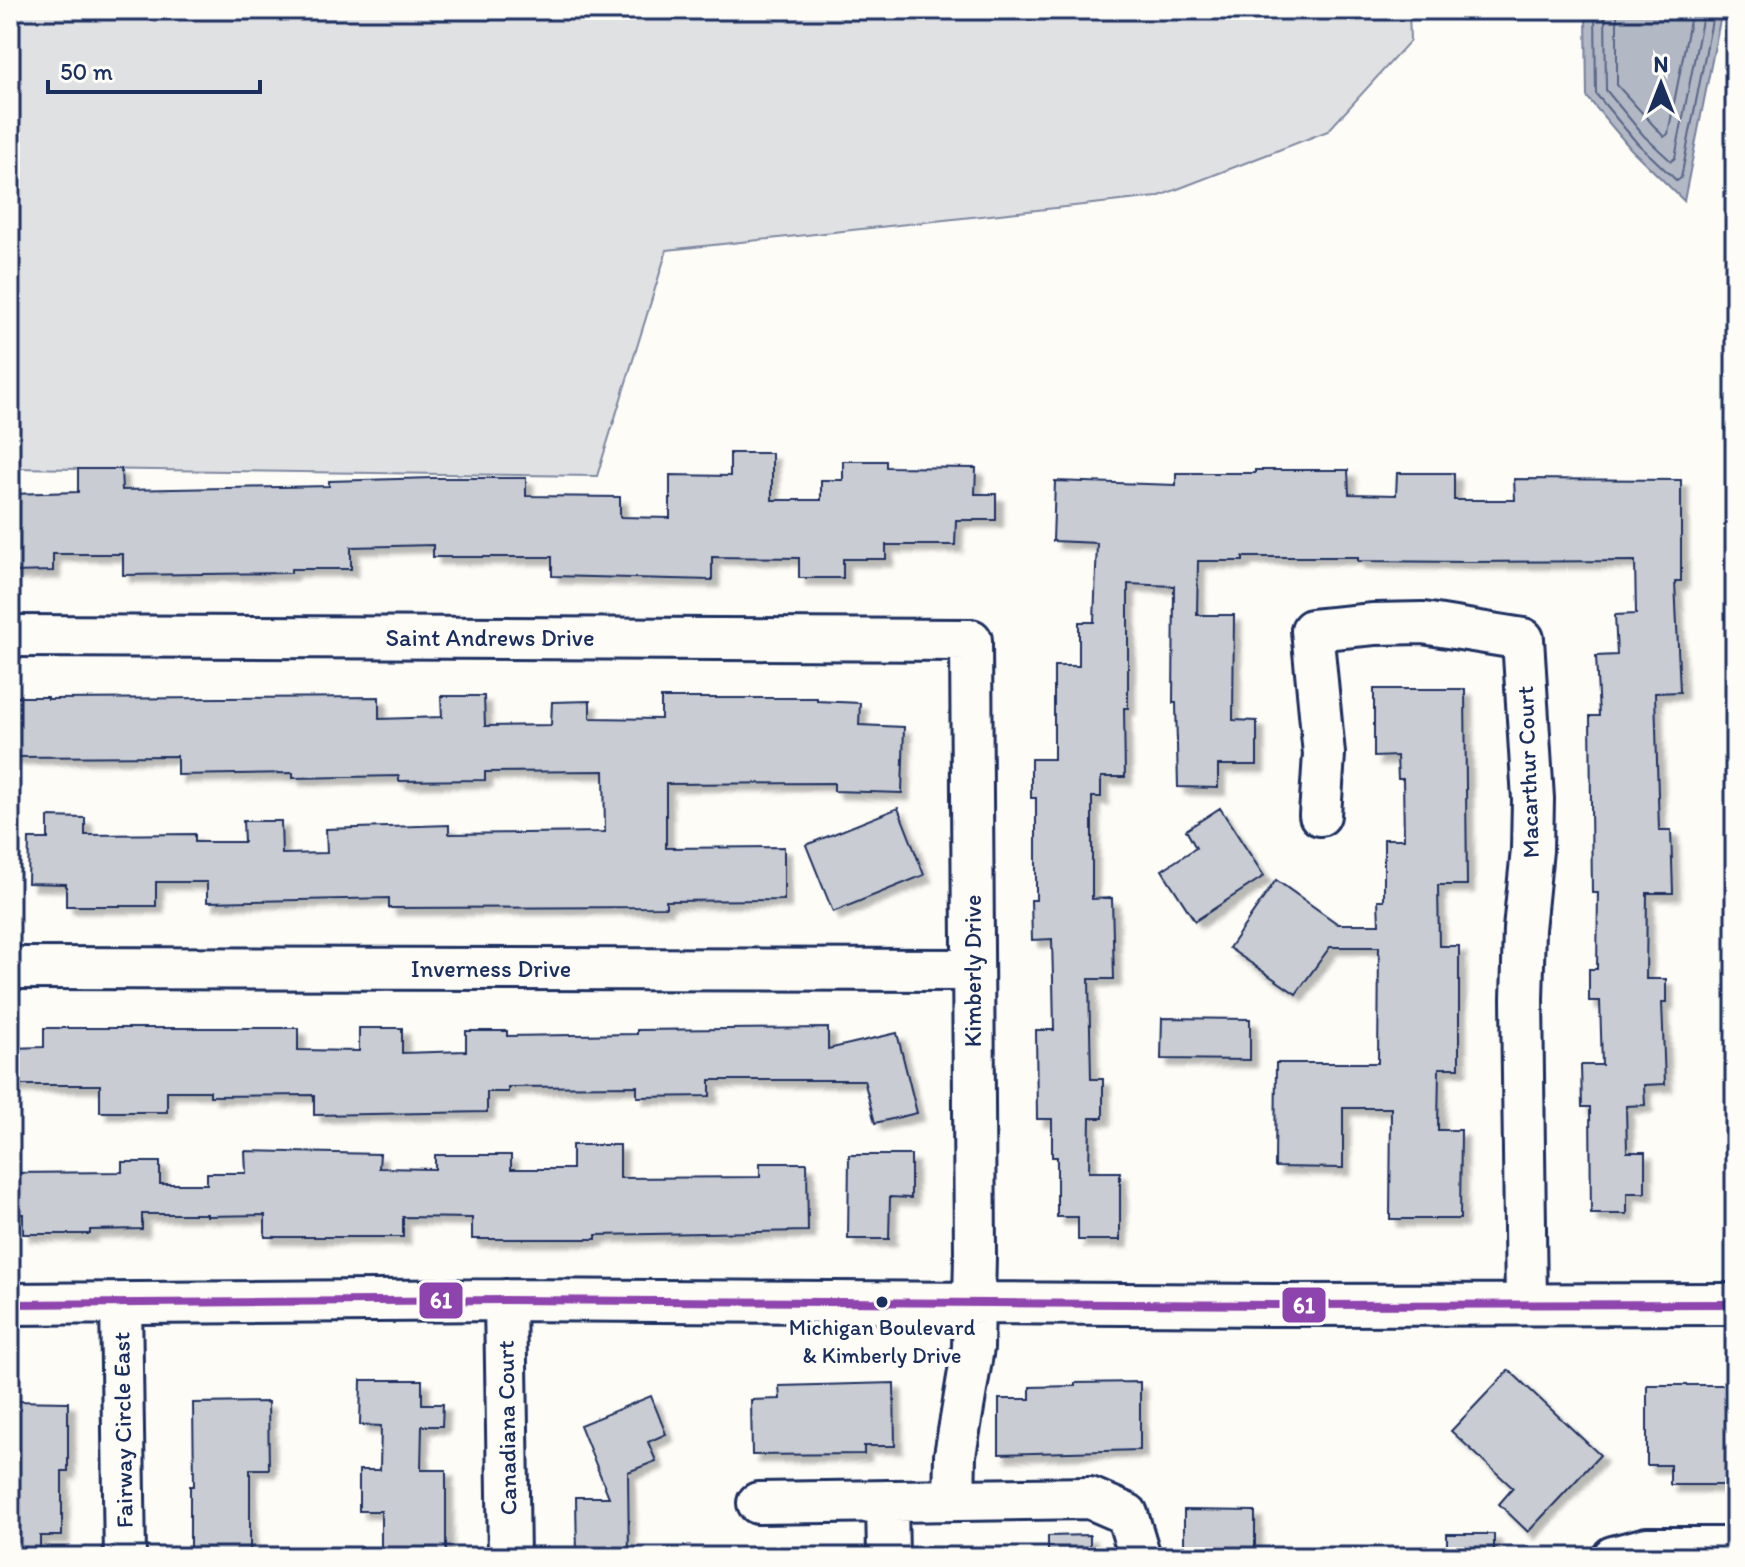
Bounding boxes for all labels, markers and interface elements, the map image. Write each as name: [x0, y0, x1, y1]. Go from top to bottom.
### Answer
scale bar: [48, 44, 260, 94]
north arrow: [1621, 44, 1701, 124]
text: N: [1654, 51, 1668, 78]
text: 50 m: [60, 57, 113, 86]
street label: Saint Andrews Drive: [386, 623, 594, 652]
street label: Macarthur Court: [1510, 685, 1545, 859]
street label: Kimberly Drive: [958, 895, 987, 1047]
street label: Inverness Drive: [411, 954, 571, 983]
line badge: 61: [418, 1281, 464, 1320]
line badge: 61: [1281, 1286, 1327, 1324]
text: 61: [430, 1287, 453, 1314]
text: 61: [1293, 1292, 1316, 1319]
marker: Michigan Boulevard & Kimberly Drive: [874, 1294, 890, 1310]
place label: Michigan Boulevard & Kimberly Drive: [789, 1314, 976, 1369]
street label: Fairway Circle East: [106, 1332, 139, 1528]
street label: Canadiana Court: [490, 1340, 523, 1516]

